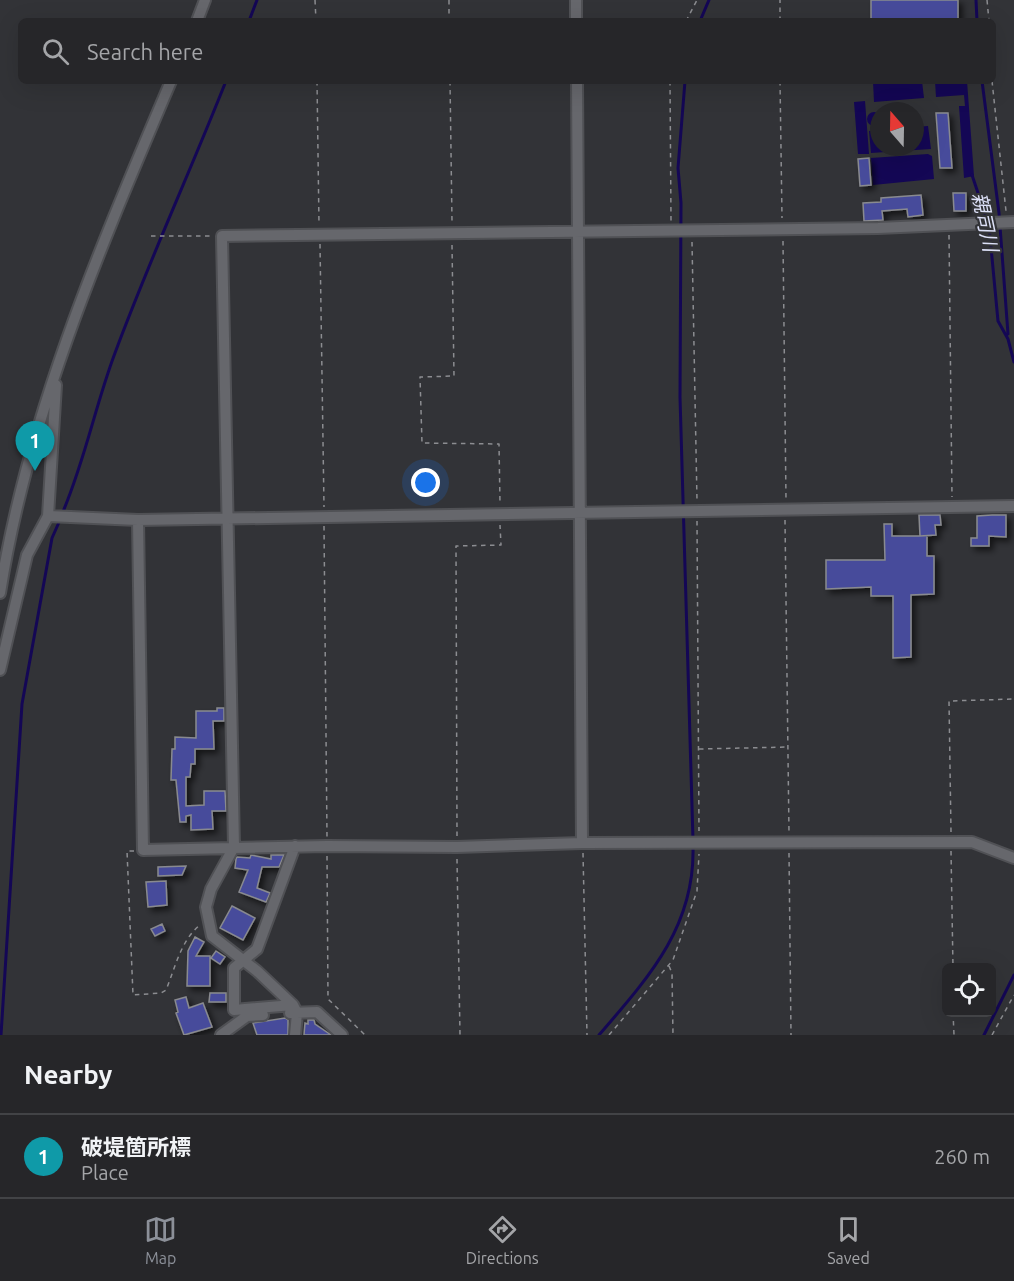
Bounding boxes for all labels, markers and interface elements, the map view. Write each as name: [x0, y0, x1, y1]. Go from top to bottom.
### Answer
search box: [18, 18, 996, 84]
icon: search: [39, 35, 72, 68]
text: Search here: [87, 39, 203, 64]
north arrow: [870, 102, 924, 156]
water label: 親司川: [968, 190, 1003, 256]
pin: 1: [15, 422, 54, 471]
your location: [411, 468, 440, 497]
map controls: [942, 963, 996, 1017]
button: locate: [942, 963, 996, 1017]
text: Nearby: [24, 1060, 112, 1089]
text: 破堤箇所標: [81, 1134, 191, 1159]
text: 1: [38, 1145, 49, 1168]
text: 260 m: [934, 1145, 990, 1168]
text: Place: [81, 1161, 129, 1184]
tab: Map: [144, 1213, 177, 1267]
tab: Directions: [466, 1213, 539, 1267]
tab: Saved: [827, 1213, 870, 1267]

